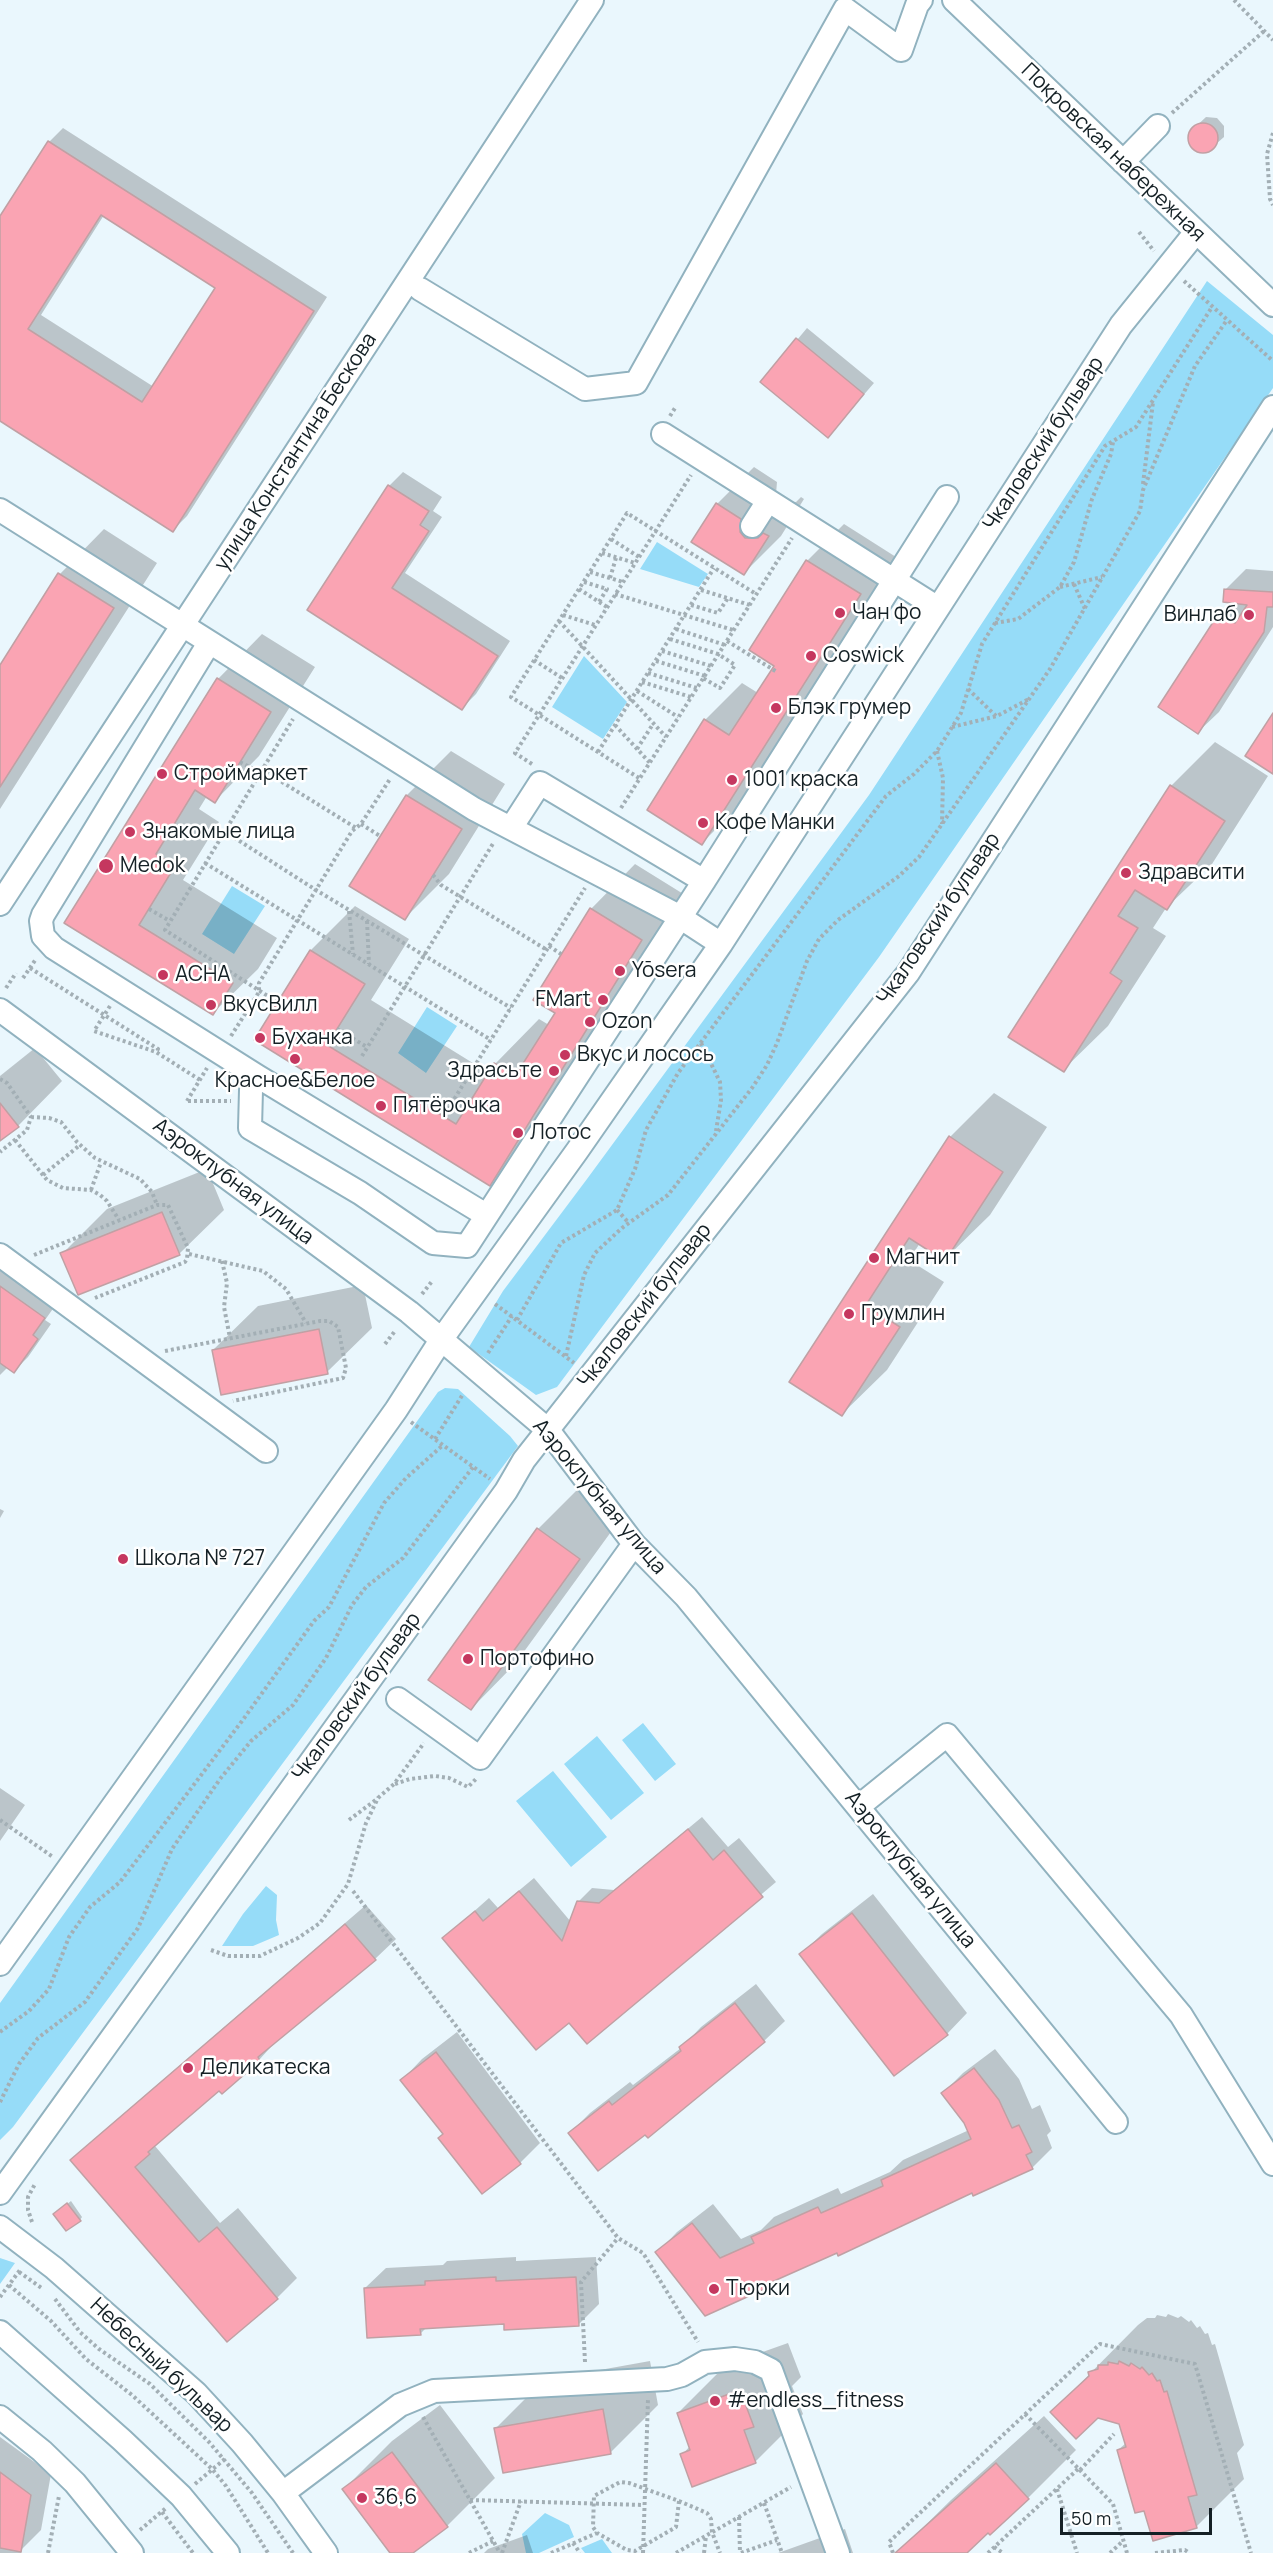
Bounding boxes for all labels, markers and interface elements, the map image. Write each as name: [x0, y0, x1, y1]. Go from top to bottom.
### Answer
street label: Покровская набережная: [1016, 58, 1210, 248]
street label: улица Константина Бескова: [210, 328, 382, 576]
street label: Чкаловский бульвар: [978, 352, 1110, 536]
place label: Чан фо: [852, 600, 921, 626]
place label: Винлаб: [1164, 602, 1237, 628]
marker: Чан фо: [833, 606, 847, 620]
marker: Винлаб: [1242, 608, 1256, 622]
place label: Coswick: [823, 643, 904, 669]
marker: Coswick: [804, 649, 818, 663]
place label: Блэк грумер: [788, 695, 911, 721]
marker: Блэк грумер: [769, 701, 783, 715]
place label: Строймаркет: [174, 761, 308, 787]
marker: Строймаркет: [155, 767, 169, 781]
place label: 1001 краска: [744, 767, 858, 793]
marker: 1001 краска: [725, 773, 739, 787]
place label: Кофе Манки: [715, 810, 835, 836]
marker: Кофе Манки: [696, 816, 710, 830]
place label: Знакомые лица: [142, 819, 295, 845]
marker: Знакомые лица: [123, 825, 137, 839]
street label: Чкаловский бульвар: [872, 828, 1006, 1010]
place label: Medok: [120, 853, 185, 879]
marker: Medok: [97, 857, 115, 875]
place label: Здравсити: [1138, 860, 1245, 886]
marker: Здравсити: [1119, 866, 1133, 880]
place label: Yōsera: [632, 958, 696, 984]
place label: АСНА: [175, 962, 231, 988]
marker: Yōsera: [613, 964, 627, 978]
marker: АСНА: [156, 968, 170, 982]
place label: FMart: [535, 987, 591, 1013]
place label: ВкусВилл: [223, 992, 318, 1018]
marker: FMart: [596, 993, 610, 1007]
marker: ВкусВилл: [204, 998, 218, 1012]
place label: Ozon: [602, 1009, 652, 1035]
marker: Ozon: [583, 1015, 597, 1029]
place label: Буханка: [272, 1025, 353, 1051]
marker: Буханка: [253, 1031, 267, 1045]
place label: Вкус и лосось: [577, 1042, 714, 1068]
marker: Вкус и лосось: [558, 1048, 572, 1062]
marker: Красное&Белое: [288, 1052, 302, 1066]
place label: Здрасьте: [447, 1058, 542, 1084]
marker: Здрасьте: [547, 1064, 561, 1078]
place label: Красное&Белое: [215, 1068, 375, 1094]
place label: Пятёрочка: [393, 1093, 500, 1119]
marker: Пятёрочка: [374, 1099, 388, 1113]
street label: Аэроклубная улица: [148, 1113, 318, 1251]
place label: Лотос: [530, 1120, 591, 1146]
marker: Лотос: [511, 1126, 525, 1140]
street label: Чкаловский бульвар: [573, 1219, 717, 1393]
place label: Магнит: [886, 1245, 960, 1271]
marker: Магнит: [867, 1251, 881, 1265]
place label: Грумлин: [861, 1301, 945, 1327]
marker: Грумлин: [842, 1307, 856, 1321]
street label: Аэроклубная улица: [527, 1414, 671, 1580]
place label: Школа № 727: [135, 1546, 265, 1572]
marker: Школа № 727: [116, 1552, 130, 1566]
street label: Чкаловский бульвар: [287, 1608, 427, 1786]
place label: Портофино: [480, 1646, 594, 1672]
marker: Портофино: [461, 1652, 475, 1666]
street label: Аэроклубная улица: [839, 1786, 981, 1954]
place label: Деликатеска: [200, 2055, 330, 2081]
marker: Деликатеска: [181, 2061, 195, 2075]
place label: Тюрки: [726, 2276, 790, 2302]
marker: Тюрки: [707, 2282, 721, 2296]
street label: Небесный бульвар: [84, 2293, 238, 2439]
place label: #endless_fitness: [727, 2388, 904, 2414]
marker: #endless_fitness: [708, 2394, 722, 2408]
place label: 36,6: [374, 2485, 417, 2511]
marker: 36,6: [355, 2491, 369, 2505]
scale bar: [1063, 2496, 1214, 2534]
text: 50 m: [1071, 2506, 1111, 2530]

